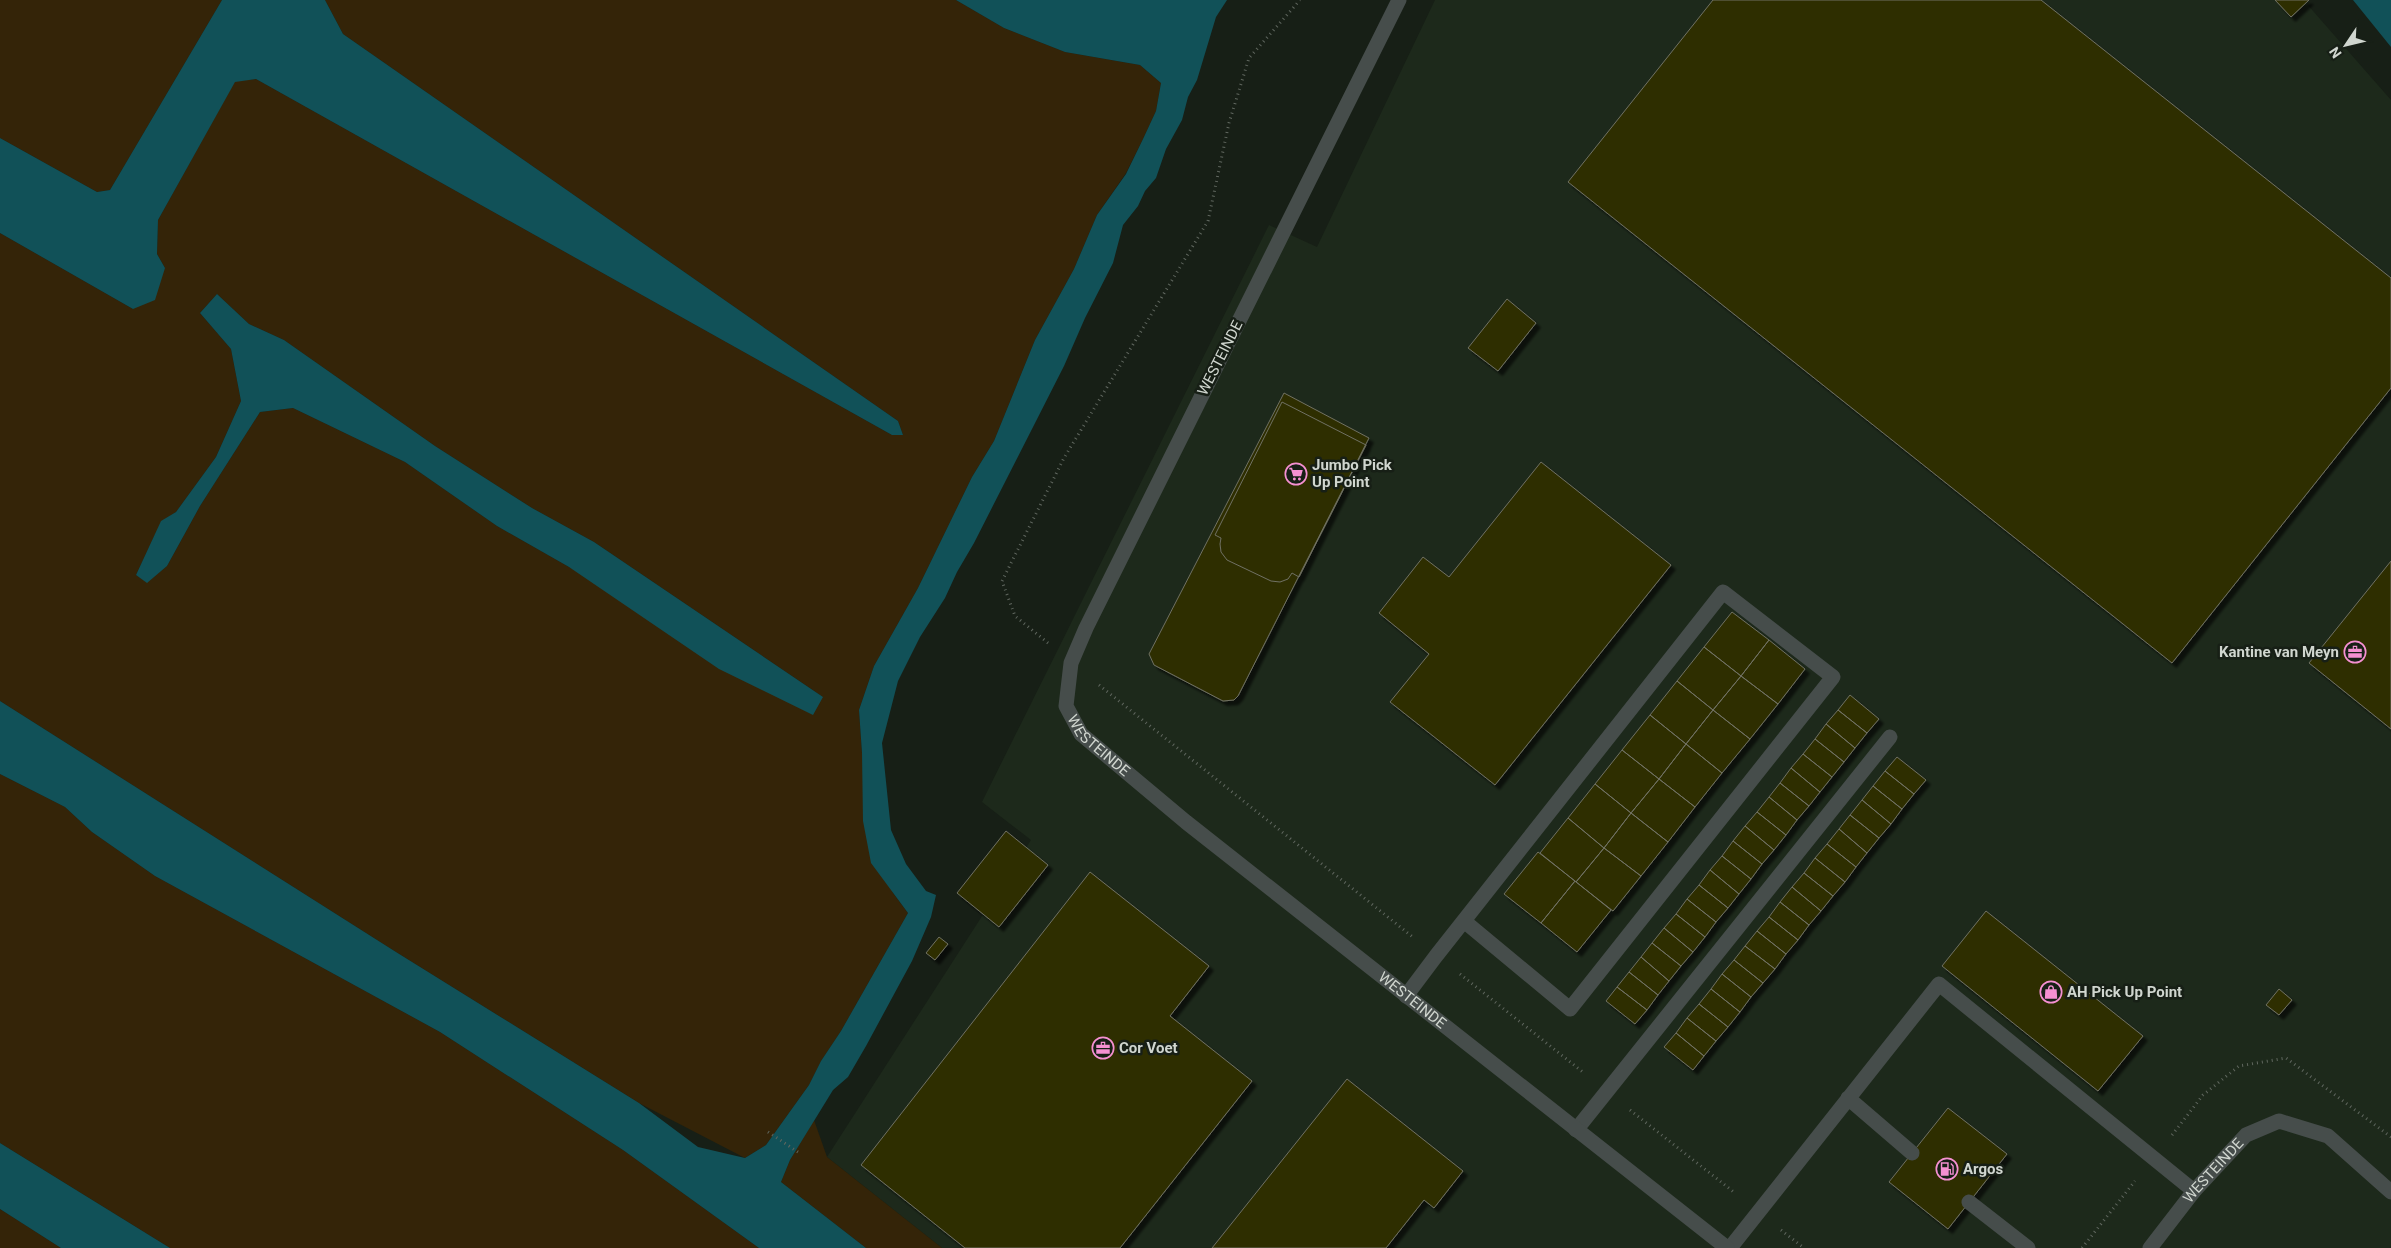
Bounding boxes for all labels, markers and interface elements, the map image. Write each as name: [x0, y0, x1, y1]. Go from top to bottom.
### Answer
north arrow: [2321, 20, 2371, 70]
text: N: [2326, 44, 2345, 61]
street label: WESTEINDE: [1194, 317, 1247, 398]
place label: Jumbo Pick Up Point: [1312, 456, 1393, 491]
supermarket icon: Jumbo Pick Up Point: [1284, 462, 1308, 486]
office icon: Kantine van Meyn: [2343, 640, 2367, 664]
place label: Kantine van Meyn: [2219, 643, 2339, 661]
street label: WESTEINDE: [1063, 712, 1134, 780]
street label: WESTEINDE: [1375, 968, 1450, 1033]
shop icon: AH Pick Up Point: [2039, 980, 2063, 1004]
place label: AH Pick Up Point: [2067, 983, 2182, 1001]
office icon: Cor Voet: [1091, 1036, 1115, 1060]
place label: Cor Voet: [1119, 1039, 1178, 1057]
street label: WESTEINDE: [2179, 1134, 2248, 1207]
fuel station icon: Argos: [1935, 1157, 1959, 1181]
place label: Argos: [1963, 1160, 2003, 1178]

